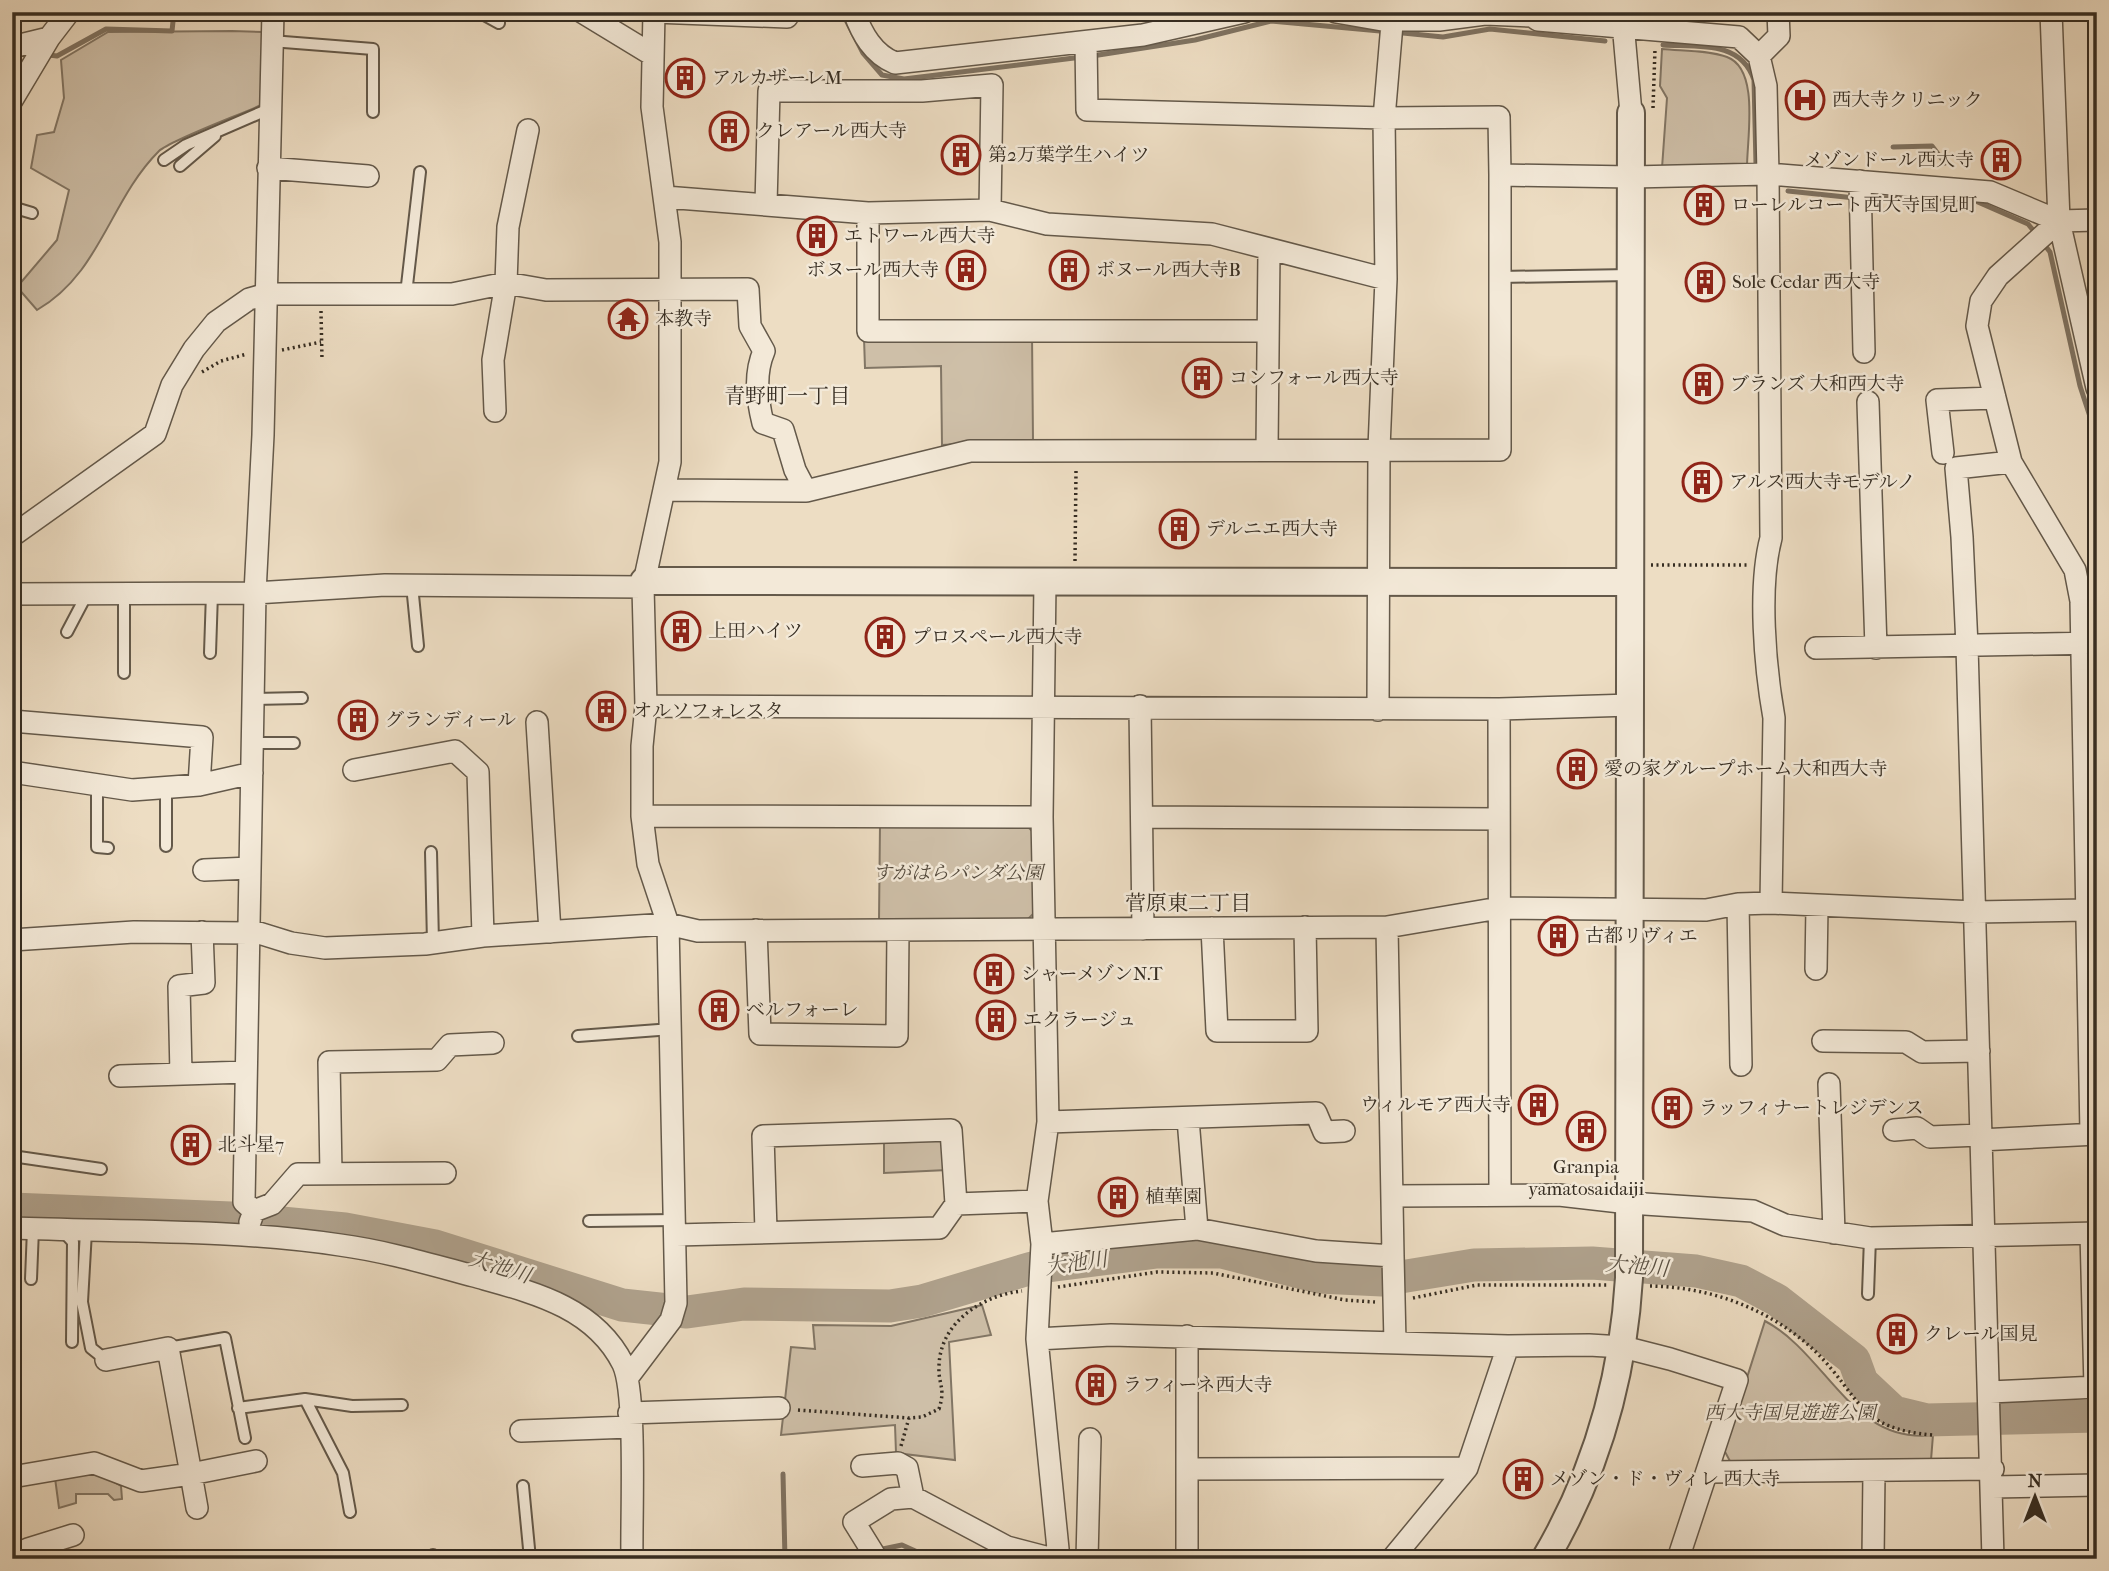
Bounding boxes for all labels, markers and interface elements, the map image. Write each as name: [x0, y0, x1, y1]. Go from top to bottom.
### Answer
building icon: アルカザーレM: [664, 57, 706, 99]
place label: アルカザーレM: [712, 67, 842, 89]
hospital icon: 西大寺クリニック: [1784, 79, 1826, 121]
place label: 西大寺クリニック: [1832, 89, 1983, 111]
building icon: クレアール西大寺: [708, 110, 750, 152]
place label: クレアール西大寺: [756, 120, 907, 142]
building icon: 第2万葉学生ハイツ: [940, 134, 982, 176]
building icon: メゾンドール西大寺: [1980, 139, 2022, 181]
place label: 第2万葉学生ハイツ: [988, 144, 1150, 166]
place label: メゾンドール西大寺: [1804, 149, 1974, 171]
building icon: ローレルコート西大寺国見町: [1683, 184, 1725, 226]
place label: ローレルコート西大寺国見町: [1731, 194, 1977, 216]
building icon: エトワール西大寺: [796, 215, 838, 257]
place label: エトワール西大寺: [844, 225, 996, 247]
building icon: ボヌール西大寺: [945, 249, 987, 291]
building icon: ボヌール西大寺B: [1048, 249, 1090, 291]
place label: ボヌール西大寺: [806, 259, 939, 281]
place label: ボヌール西大寺B: [1096, 259, 1241, 281]
building icon: Sole Cedar 西大寺: [1684, 261, 1726, 303]
place label: Sole Cedar 西大寺: [1732, 271, 1880, 293]
temple icon: 本教寺: [607, 298, 649, 340]
place label: 本教寺: [655, 308, 712, 330]
building icon: コンフォール西大寺: [1181, 357, 1223, 399]
building icon: ブランズ 大和西大寺: [1682, 363, 1724, 405]
place label: コンフォール西大寺: [1229, 367, 1399, 389]
place label: ブランズ 大和西大寺: [1730, 373, 1905, 395]
district label: 青野町一丁目: [724, 384, 850, 408]
building icon: アルス西大寺モデルノ: [1681, 461, 1723, 503]
place label: アルス西大寺モデルノ: [1729, 471, 1916, 493]
building icon: デルニエ西大寺: [1158, 508, 1200, 550]
place label: デルニエ西大寺: [1206, 518, 1338, 540]
building icon: 上田ハイツ: [660, 610, 702, 652]
building icon: プロスペール西大寺: [864, 616, 906, 658]
place label: 上田ハイツ: [708, 620, 803, 642]
place label: プロスペール西大寺: [912, 626, 1083, 648]
building icon: オルソフォレスタ: [585, 690, 627, 732]
building icon: グランディール: [337, 699, 379, 741]
place label: オルソフォレスタ: [633, 700, 783, 722]
place label: グランディール: [385, 709, 516, 731]
building icon: 愛の家グループホーム大和西大寺: [1556, 748, 1598, 790]
place label: 愛の家グループホーム大和西大寺: [1604, 758, 1887, 780]
park label: すがはらパンダ公園: [873, 862, 1046, 884]
district label: 菅原東二丁目: [1125, 891, 1251, 915]
building icon: 古都リヴィエ: [1537, 915, 1579, 957]
place label: 古都リヴィエ: [1585, 925, 1698, 947]
building icon: シャーメゾンN.T: [973, 953, 1015, 995]
place label: シャーメゾンN.T: [1021, 963, 1163, 985]
building icon: ベルフォーレ: [698, 989, 740, 1031]
place label: ベルフォーレ: [746, 999, 859, 1021]
building icon: エクラージュ: [975, 999, 1017, 1041]
place label: エクラージュ: [1023, 1009, 1136, 1031]
building icon: ウィルモア西大寺: [1517, 1084, 1559, 1126]
building icon: ラッフィナートレジデンス: [1651, 1087, 1693, 1129]
place label: ウィルモア西大寺: [1360, 1094, 1511, 1116]
place label: ラッフィナートレジデンス: [1699, 1097, 1924, 1119]
building icon: Granpia yamatosaidaiji: [1565, 1110, 1607, 1152]
building icon: 北斗星7: [170, 1124, 212, 1166]
place label: 北斗星7: [218, 1134, 284, 1156]
place label: Granpia yamatosaidaiji: [1528, 1156, 1644, 1200]
building icon: 植華園: [1097, 1176, 1139, 1218]
place label: 植華園: [1145, 1186, 1202, 1208]
water label: 大池川: [466, 1246, 536, 1288]
water label: 大池川: [1043, 1246, 1111, 1279]
water label: 大池川: [1605, 1251, 1671, 1281]
building icon: クレール国見: [1876, 1313, 1918, 1355]
place label: クレール国見: [1924, 1323, 2038, 1345]
building icon: ラフィーネ西大寺: [1075, 1364, 1117, 1406]
place label: ラフィーネ西大寺: [1123, 1374, 1273, 1396]
park label: 西大寺国見遊遊公園: [1704, 1402, 1878, 1424]
building icon: メゾン・ド・ヴィレ 西大寺: [1502, 1458, 1544, 1500]
north arrow: [2000, 1462, 2070, 1532]
place label: メゾン・ド・ヴィレ 西大寺: [1550, 1468, 1780, 1490]
text: N: [2028, 1470, 2043, 1492]

